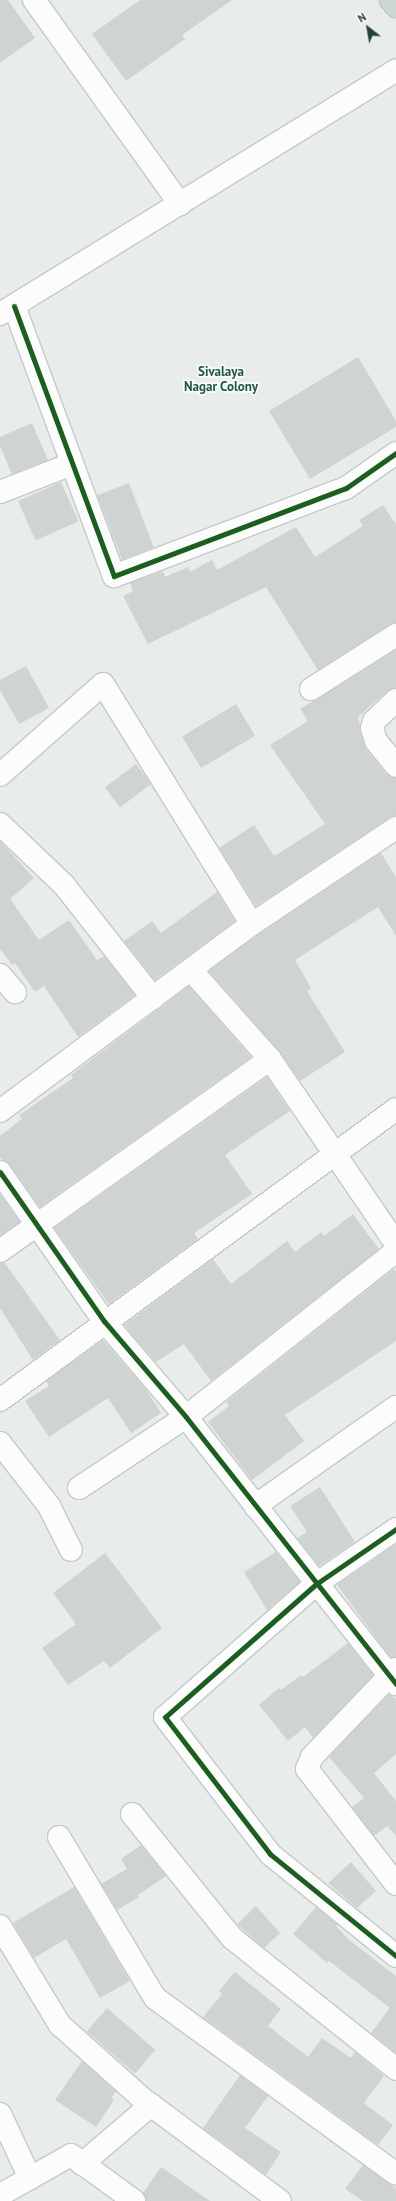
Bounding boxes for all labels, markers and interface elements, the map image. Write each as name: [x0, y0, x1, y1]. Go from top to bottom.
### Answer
north arrow: [348, 8, 388, 48]
text: N: [355, 10, 369, 26]
district label: Sivalaya Nagar Colony: [184, 365, 258, 396]

